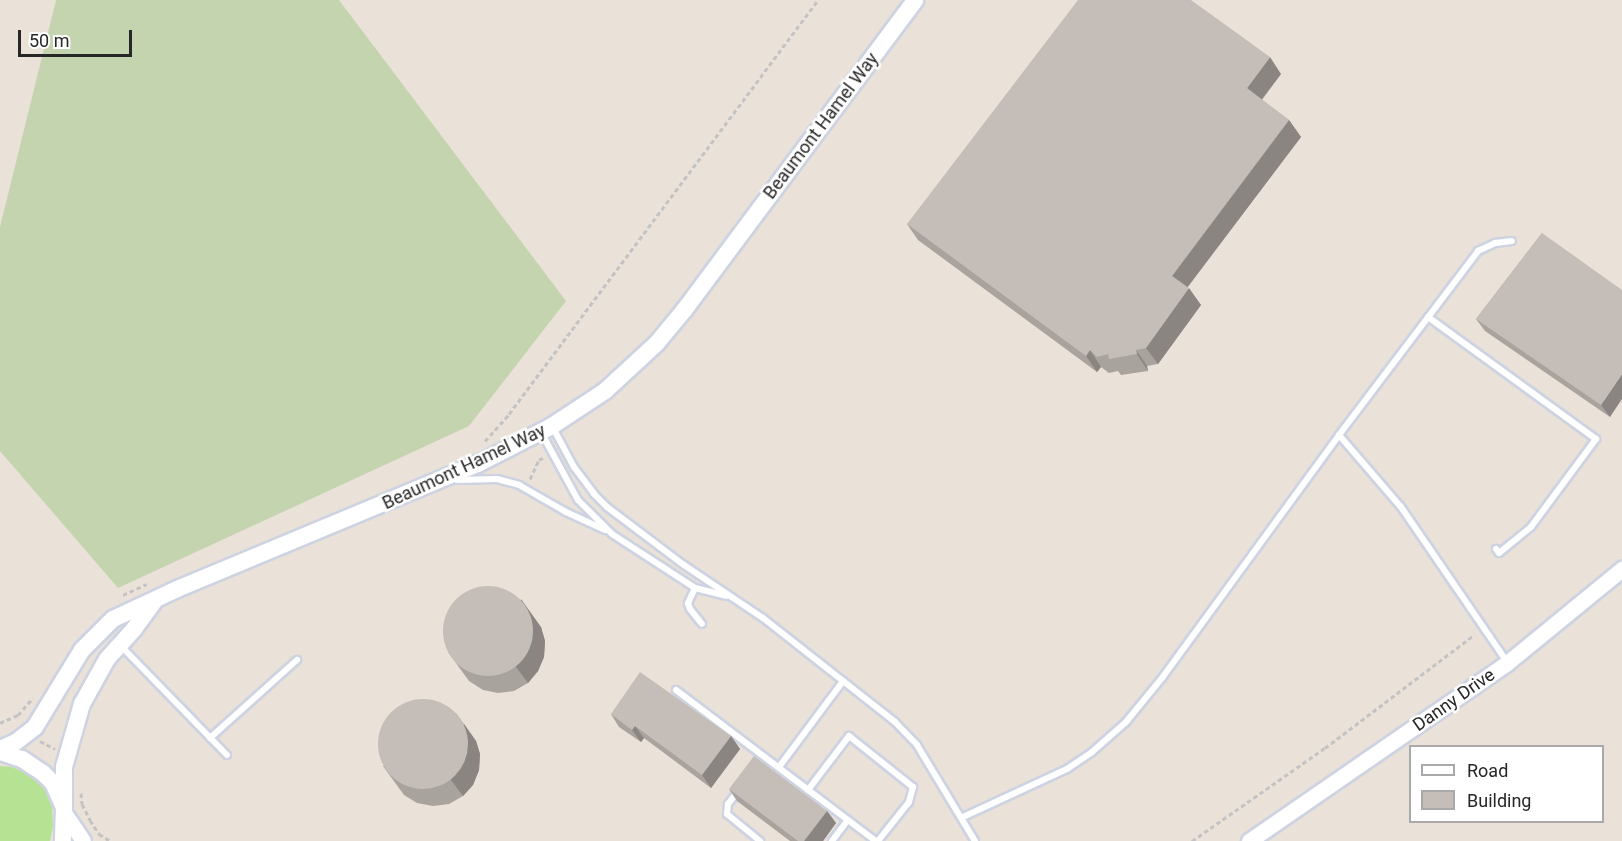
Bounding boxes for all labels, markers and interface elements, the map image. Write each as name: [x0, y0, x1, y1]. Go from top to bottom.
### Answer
scale bar: [21, 18, 135, 56]
text: 50 m: [29, 30, 69, 51]
street label: Beaumont Hamel Way: [759, 49, 883, 203]
street label: Beaumont Hamel Way: [379, 420, 549, 514]
street label: Danny Drive: [1409, 664, 1499, 736]
legend: [1409, 745, 1604, 823]
text: Road: [1467, 760, 1508, 781]
text: Building: [1467, 790, 1531, 811]

